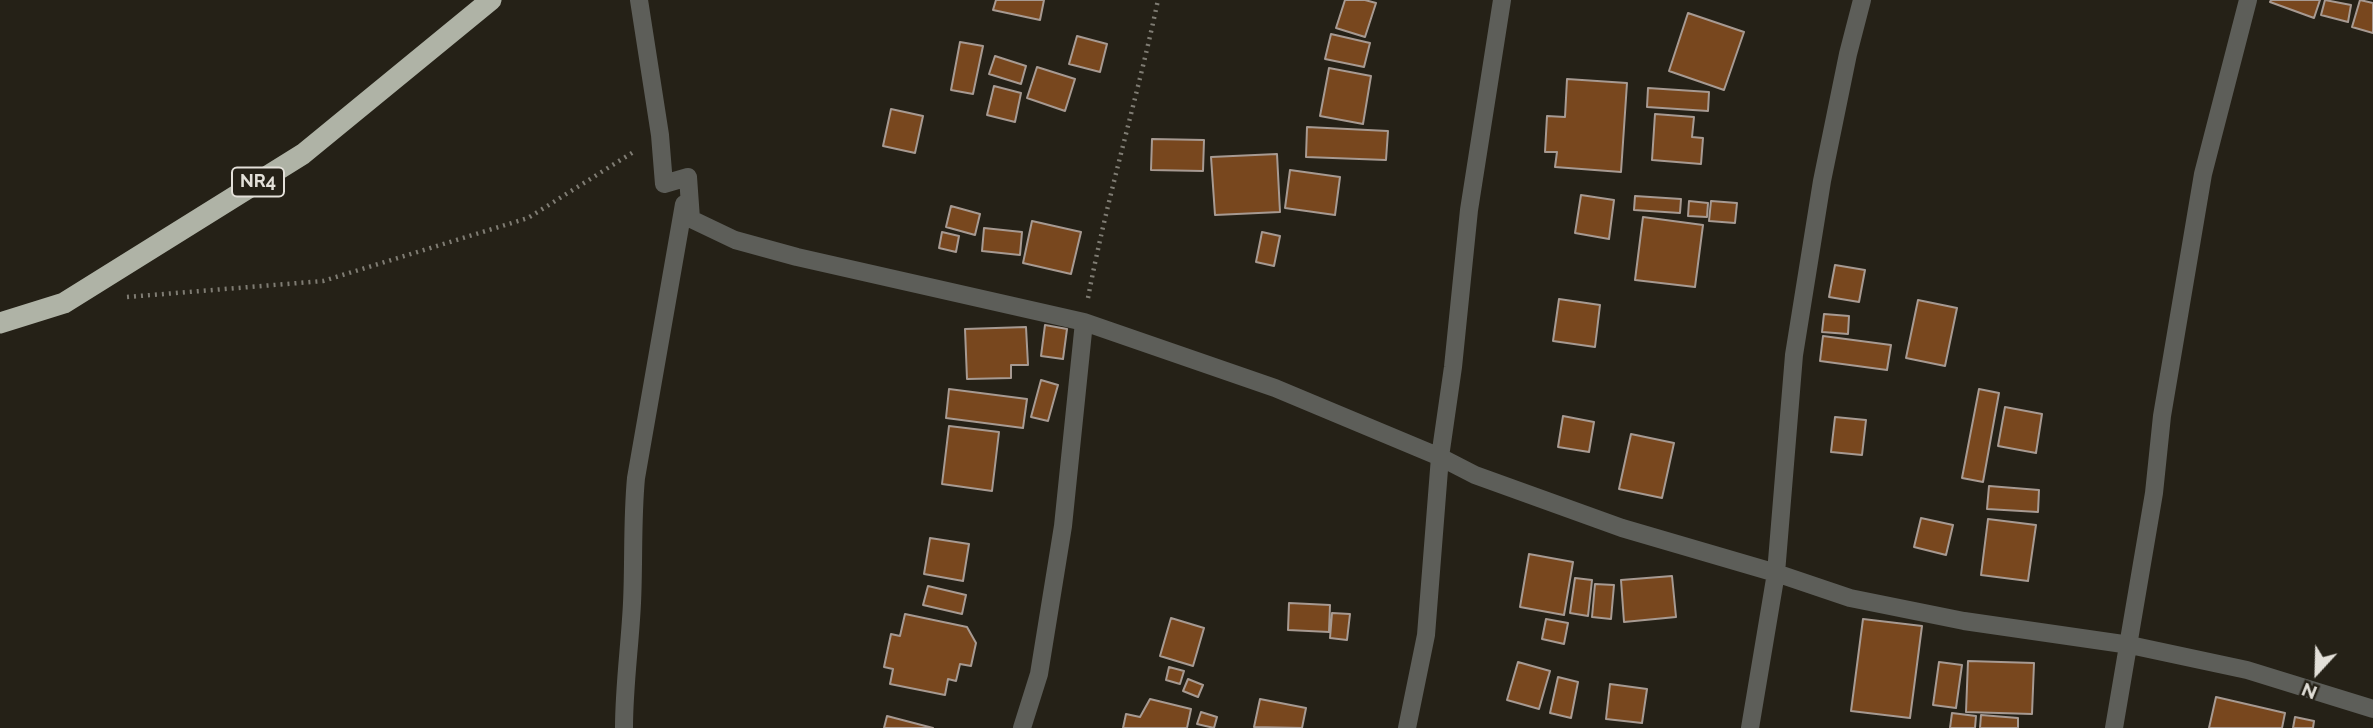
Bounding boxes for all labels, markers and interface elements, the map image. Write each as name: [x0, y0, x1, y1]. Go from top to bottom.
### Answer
road number: NR4: [232, 168, 284, 196]
north arrow: [2282, 637, 2352, 707]
text: N: [2298, 679, 2320, 704]

